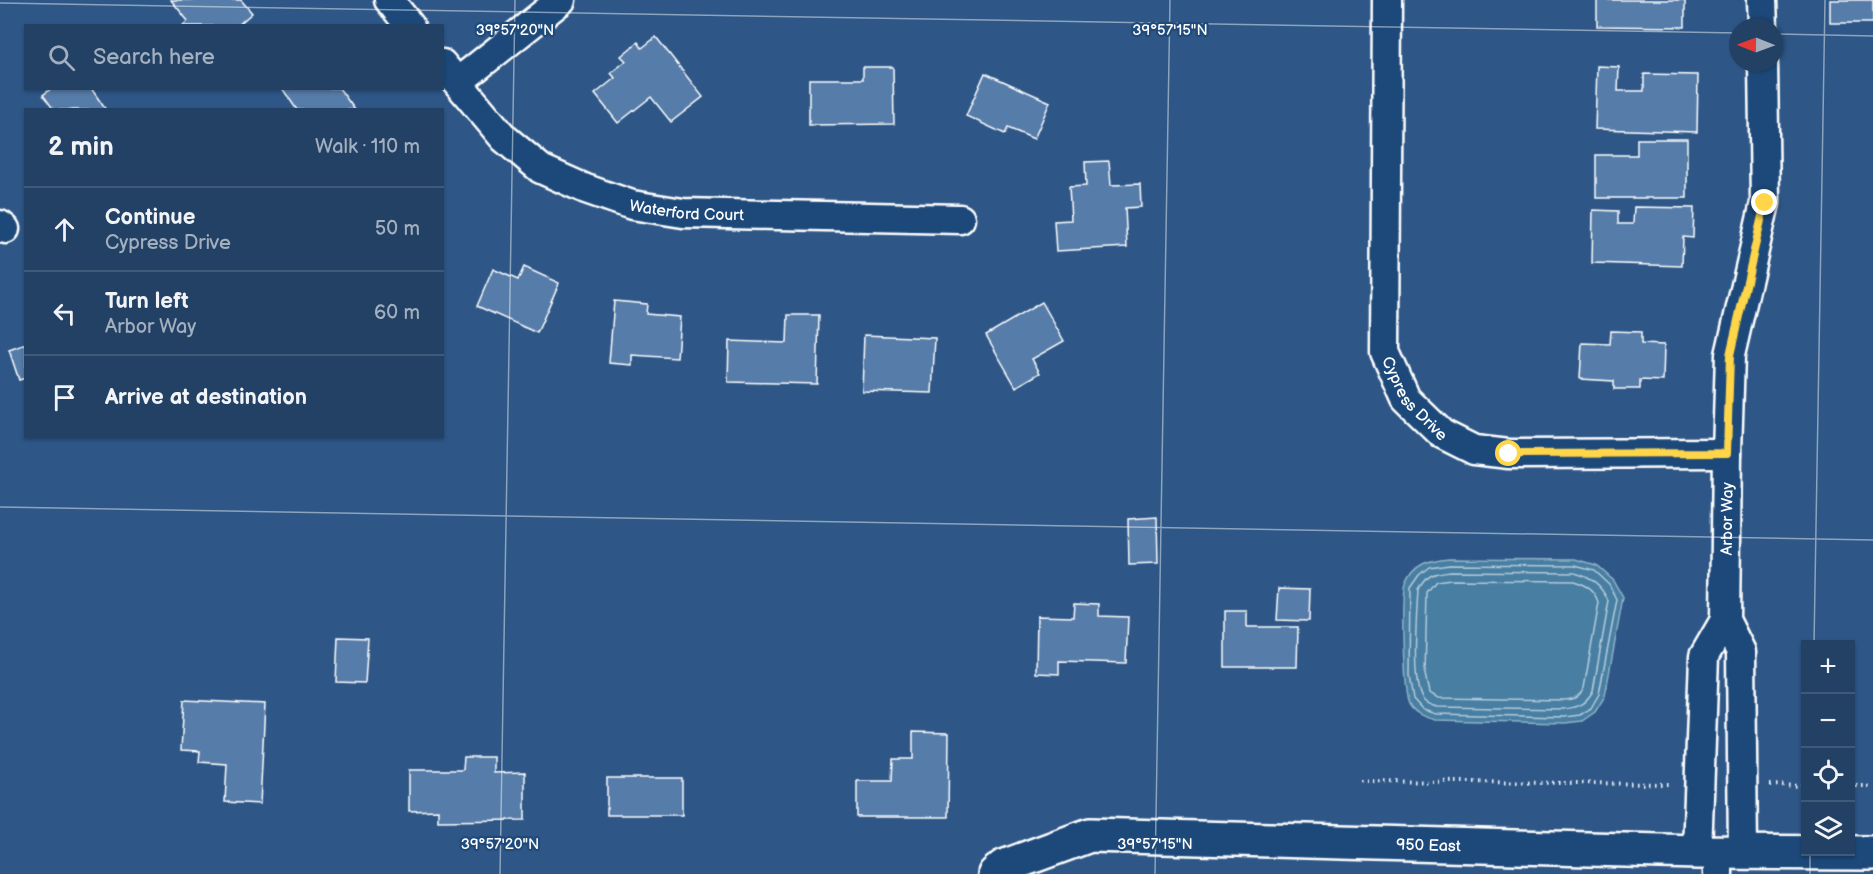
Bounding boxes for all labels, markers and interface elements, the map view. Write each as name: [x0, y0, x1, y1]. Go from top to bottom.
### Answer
north arrow: [1729, 18, 1783, 72]
text: 39°57'20"N: [476, 21, 554, 40]
text: 39°57'15"N: [1132, 21, 1208, 40]
search box: [24, 24, 444, 90]
icon: search: [45, 41, 78, 74]
text: Search here: [93, 44, 215, 71]
text: 2 min: [48, 132, 114, 163]
text: Walk · 110 m: [315, 135, 420, 159]
route end: [1751, 189, 1777, 215]
street label: Waterford Court: [628, 197, 744, 225]
text: Continue: [105, 204, 195, 231]
icon: ahead: [48, 213, 81, 246]
text: 50 m: [375, 217, 420, 241]
text: Cypress Drive: [105, 231, 231, 255]
text: Turn left: [105, 288, 189, 315]
icon: left: [48, 297, 81, 330]
text: 60 m: [374, 301, 420, 325]
text: Arbor Way: [105, 315, 196, 339]
street label: Cypress Drive: [1377, 354, 1451, 445]
icon: arrive: [48, 381, 81, 414]
text: Arrive at destination: [105, 384, 307, 411]
route start: [1495, 440, 1521, 466]
street label: Arbor Way: [1718, 481, 1738, 555]
map controls: [1801, 640, 1855, 856]
button: +: [1801, 640, 1855, 694]
button: −: [1801, 694, 1855, 748]
button: locate: [1801, 748, 1855, 802]
button: layers: [1801, 802, 1855, 856]
text: 39°57'20"N: [461, 835, 539, 854]
text: 39°57'15"N: [1117, 835, 1193, 854]
street label: 950 East: [1396, 836, 1461, 856]

